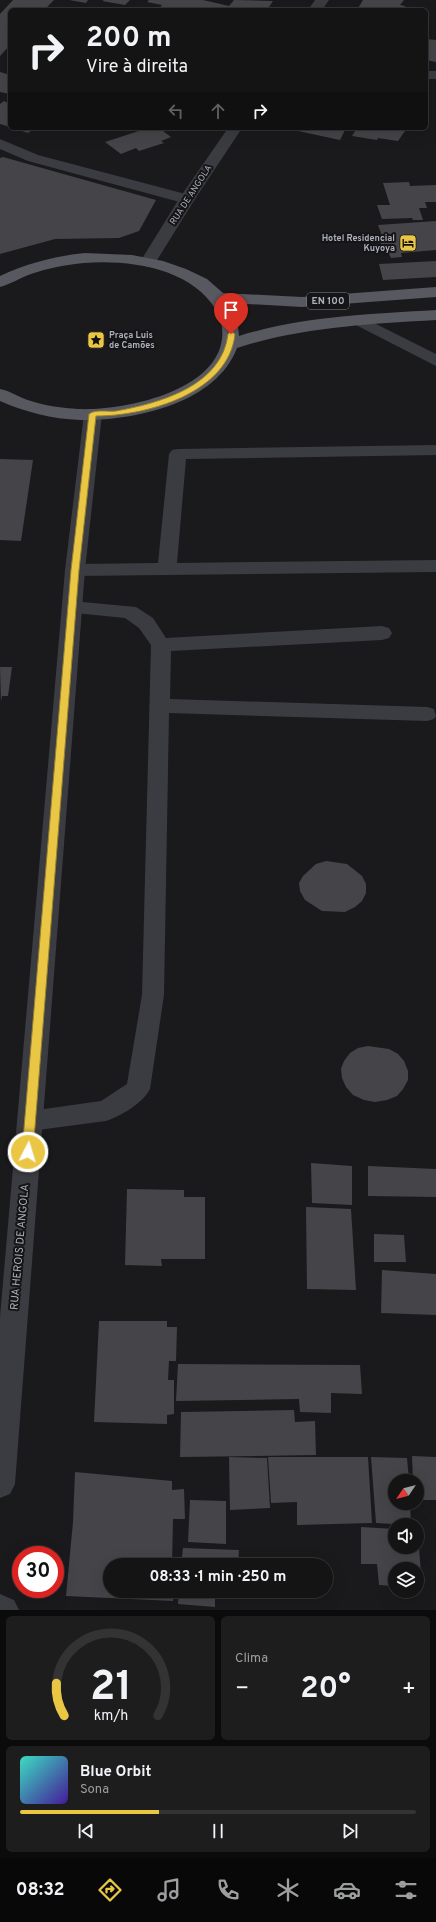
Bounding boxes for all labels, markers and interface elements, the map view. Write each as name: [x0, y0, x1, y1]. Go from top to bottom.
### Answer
text: 200 m: [86, 21, 172, 57]
icon: right: [20, 24, 72, 76]
text: Vire à direita: [86, 56, 188, 79]
icon: left: [165, 100, 187, 122]
icon: ahead: [207, 100, 229, 122]
icon: right: [249, 100, 271, 122]
street label: RUA DE ANGOLA: [168, 163, 214, 227]
place label: Hotel Residencial Kuyoya: [322, 233, 395, 254]
hotel icon: Hotel Residencial Kuyoya: [398, 233, 418, 253]
pin: [214, 293, 248, 334]
road number: EN 100: [307, 293, 349, 309]
icon: arrive: [220, 299, 242, 321]
place icon: Praça Luis de Camões: [86, 330, 106, 350]
place label: Praça Luis de Camões: [109, 330, 155, 351]
position arrow: [7, 1131, 49, 1173]
street label: RUA HEROIS DE ANGOLA: [8, 1183, 32, 1311]
north arrow: [388, 1474, 424, 1510]
map controls: [388, 1474, 424, 1598]
button: sound: [388, 1518, 424, 1554]
speed limit sign: 30: [12, 1546, 64, 1598]
button: layers: [388, 1562, 424, 1598]
text: 08:33 · 1 min · 250 m: [149, 1568, 287, 1587]
text: Clima: [235, 1651, 268, 1667]
text: 21: [89, 1662, 132, 1715]
text: 20°: [300, 1671, 351, 1708]
text: −: [235, 1676, 249, 1703]
text: +: [402, 1676, 416, 1703]
text: km/h: [93, 1707, 128, 1725]
text: Blue Orbit: [80, 1763, 151, 1782]
text: Sona: [80, 1782, 109, 1798]
icon: previous: [75, 1820, 97, 1842]
icon: pause: [207, 1820, 229, 1842]
icon: next: [339, 1820, 361, 1842]
icon: directions: [96, 1876, 124, 1904]
icon: music: [155, 1876, 183, 1904]
icon: phone: [214, 1876, 242, 1904]
icon: climate: [274, 1876, 302, 1904]
icon: car: [333, 1876, 361, 1904]
icon: filters: [392, 1876, 420, 1904]
text: 08:32: [16, 1879, 65, 1902]

